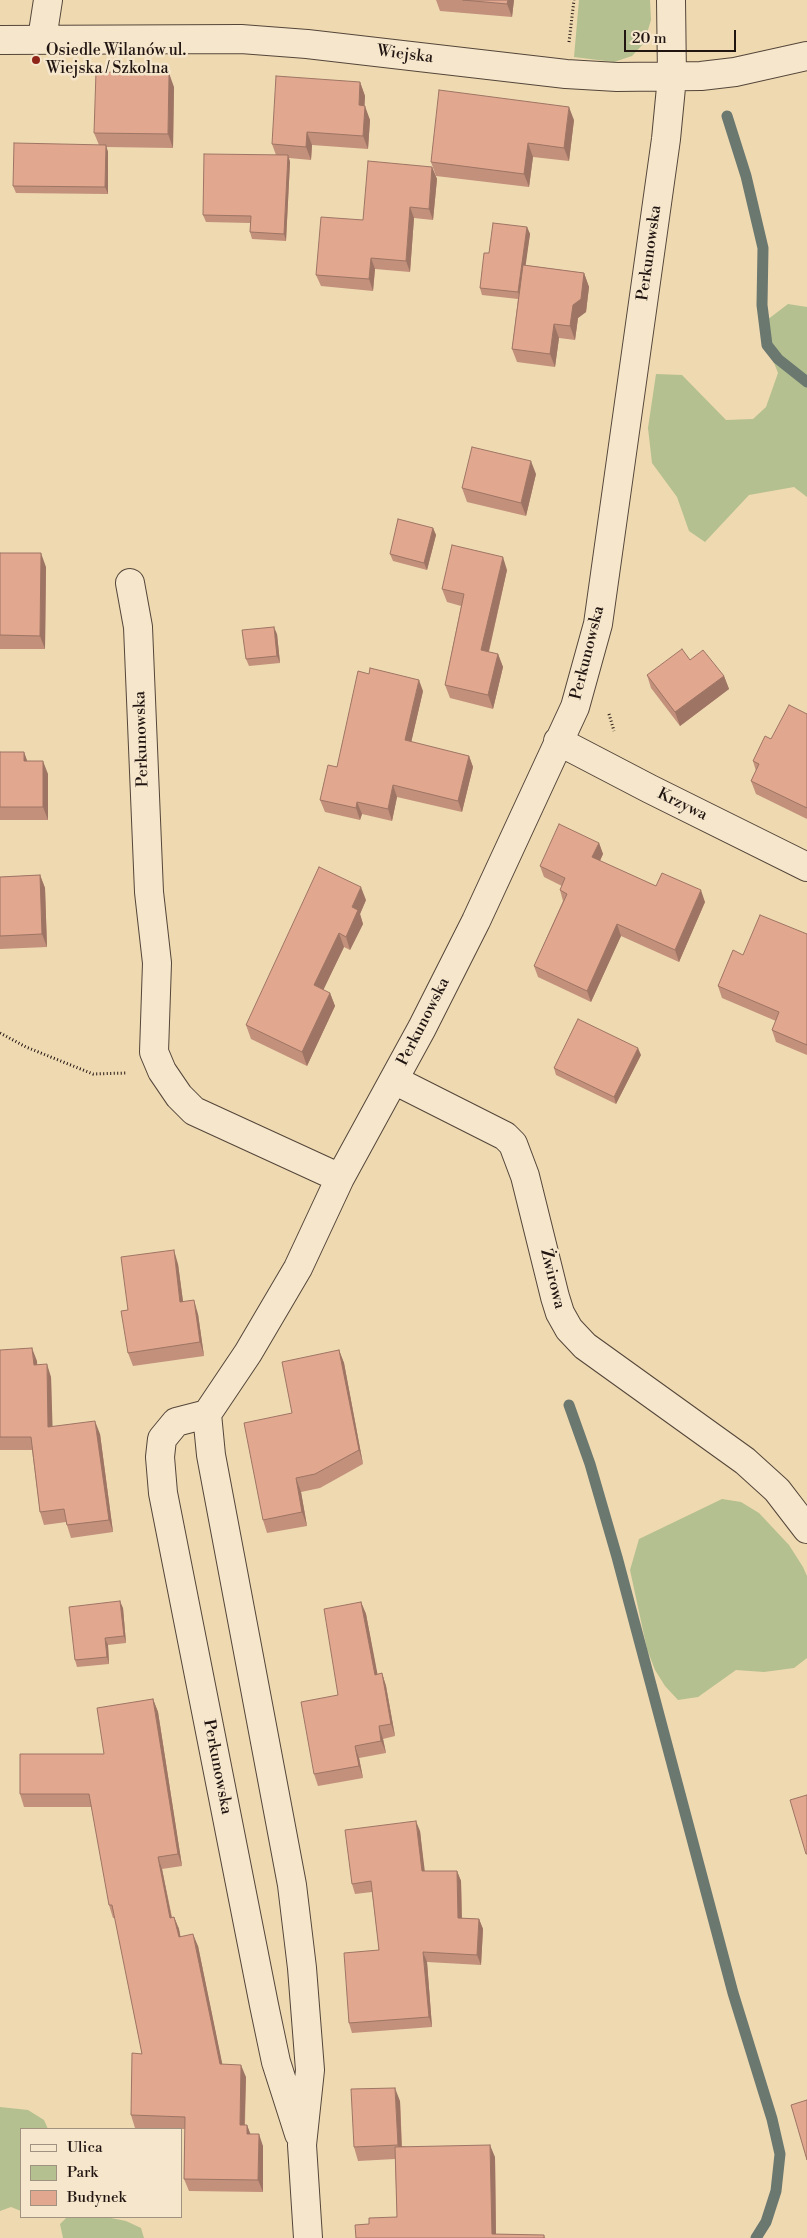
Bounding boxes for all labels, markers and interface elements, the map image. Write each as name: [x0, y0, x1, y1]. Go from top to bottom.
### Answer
scale bar: [627, 20, 740, 52]
text: 20 m: [632, 29, 667, 48]
place label: Osiedle Wilanów ul. Wiejska / Szkolna: [46, 41, 186, 79]
street label: Wiejska: [376, 42, 434, 68]
marker: Osiedle Wilanów ul. Wiejska / Szkolna: [30, 54, 42, 66]
street label: Perkunowska: [634, 204, 666, 302]
street label: Perkunowska: [567, 604, 609, 702]
street label: Perkunowska: [131, 691, 153, 787]
street label: Krzywa: [654, 785, 710, 825]
street label: Perkunowska: [394, 975, 454, 1069]
street label: Żwirowa: [535, 1247, 569, 1311]
street label: Perkunowska: [198, 1718, 236, 1816]
legend: [20, 2128, 182, 2218]
text: Ulica: [67, 2138, 103, 2157]
text: Park: [67, 2163, 98, 2182]
text: Budynek: [67, 2188, 126, 2207]

